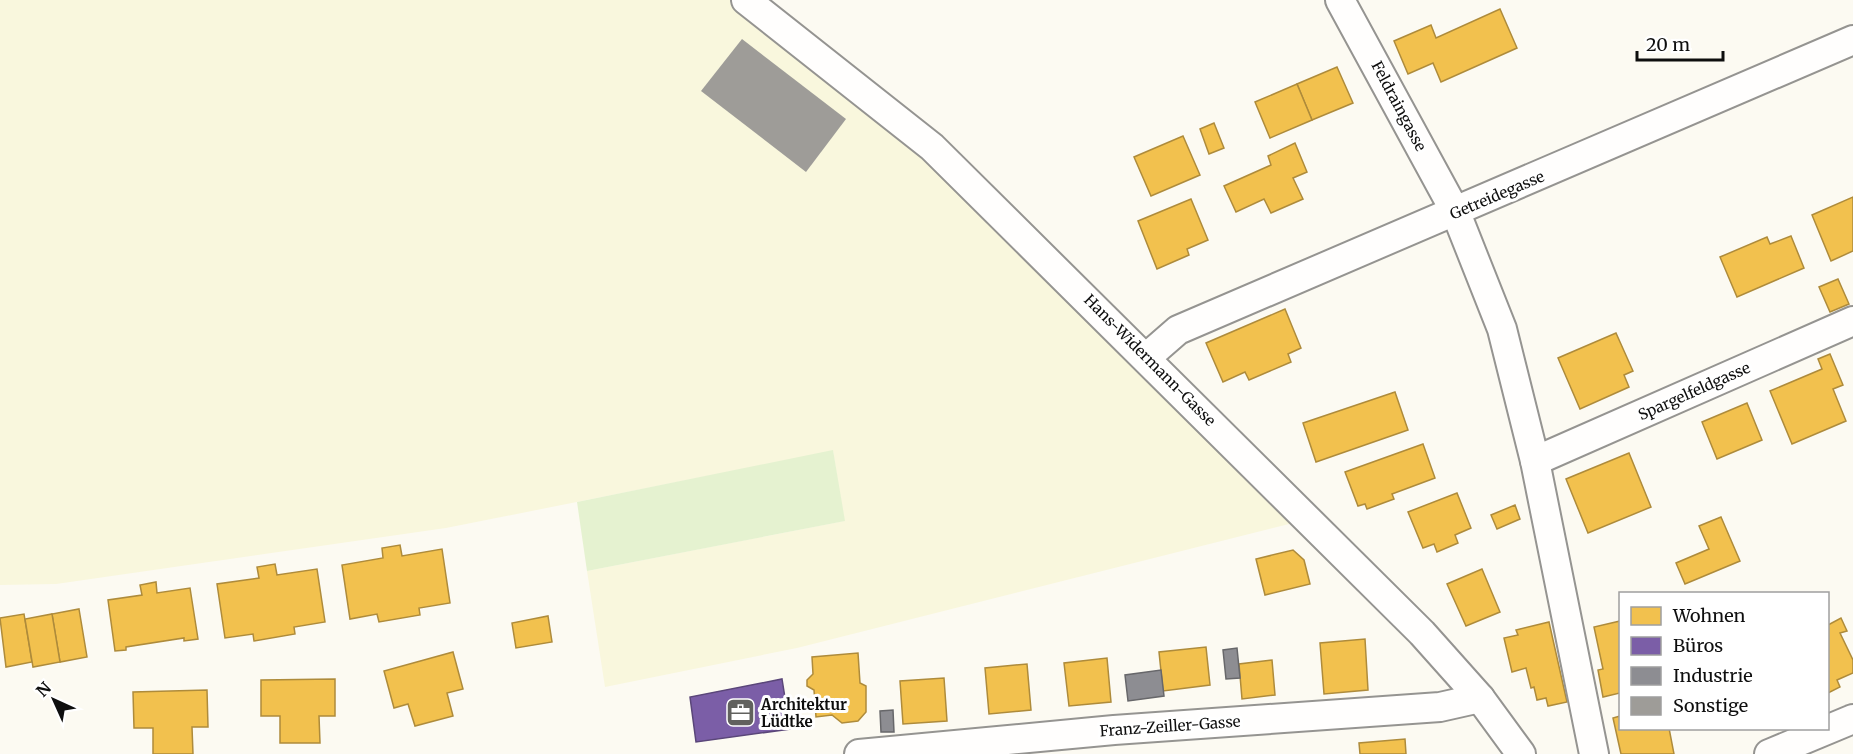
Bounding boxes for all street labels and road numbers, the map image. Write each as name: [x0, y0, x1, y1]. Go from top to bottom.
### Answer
street label: Feldraingasse: [1367, 58, 1431, 154]
street label: Getreidegasse: [1447, 167, 1547, 223]
street label: Hans-Widermann-Gasse: [1080, 290, 1220, 430]
street label: Spargelfeldgasse: [1635, 358, 1753, 424]
street label: Franz-Zeiller-Gasse: [1099, 712, 1241, 740]

